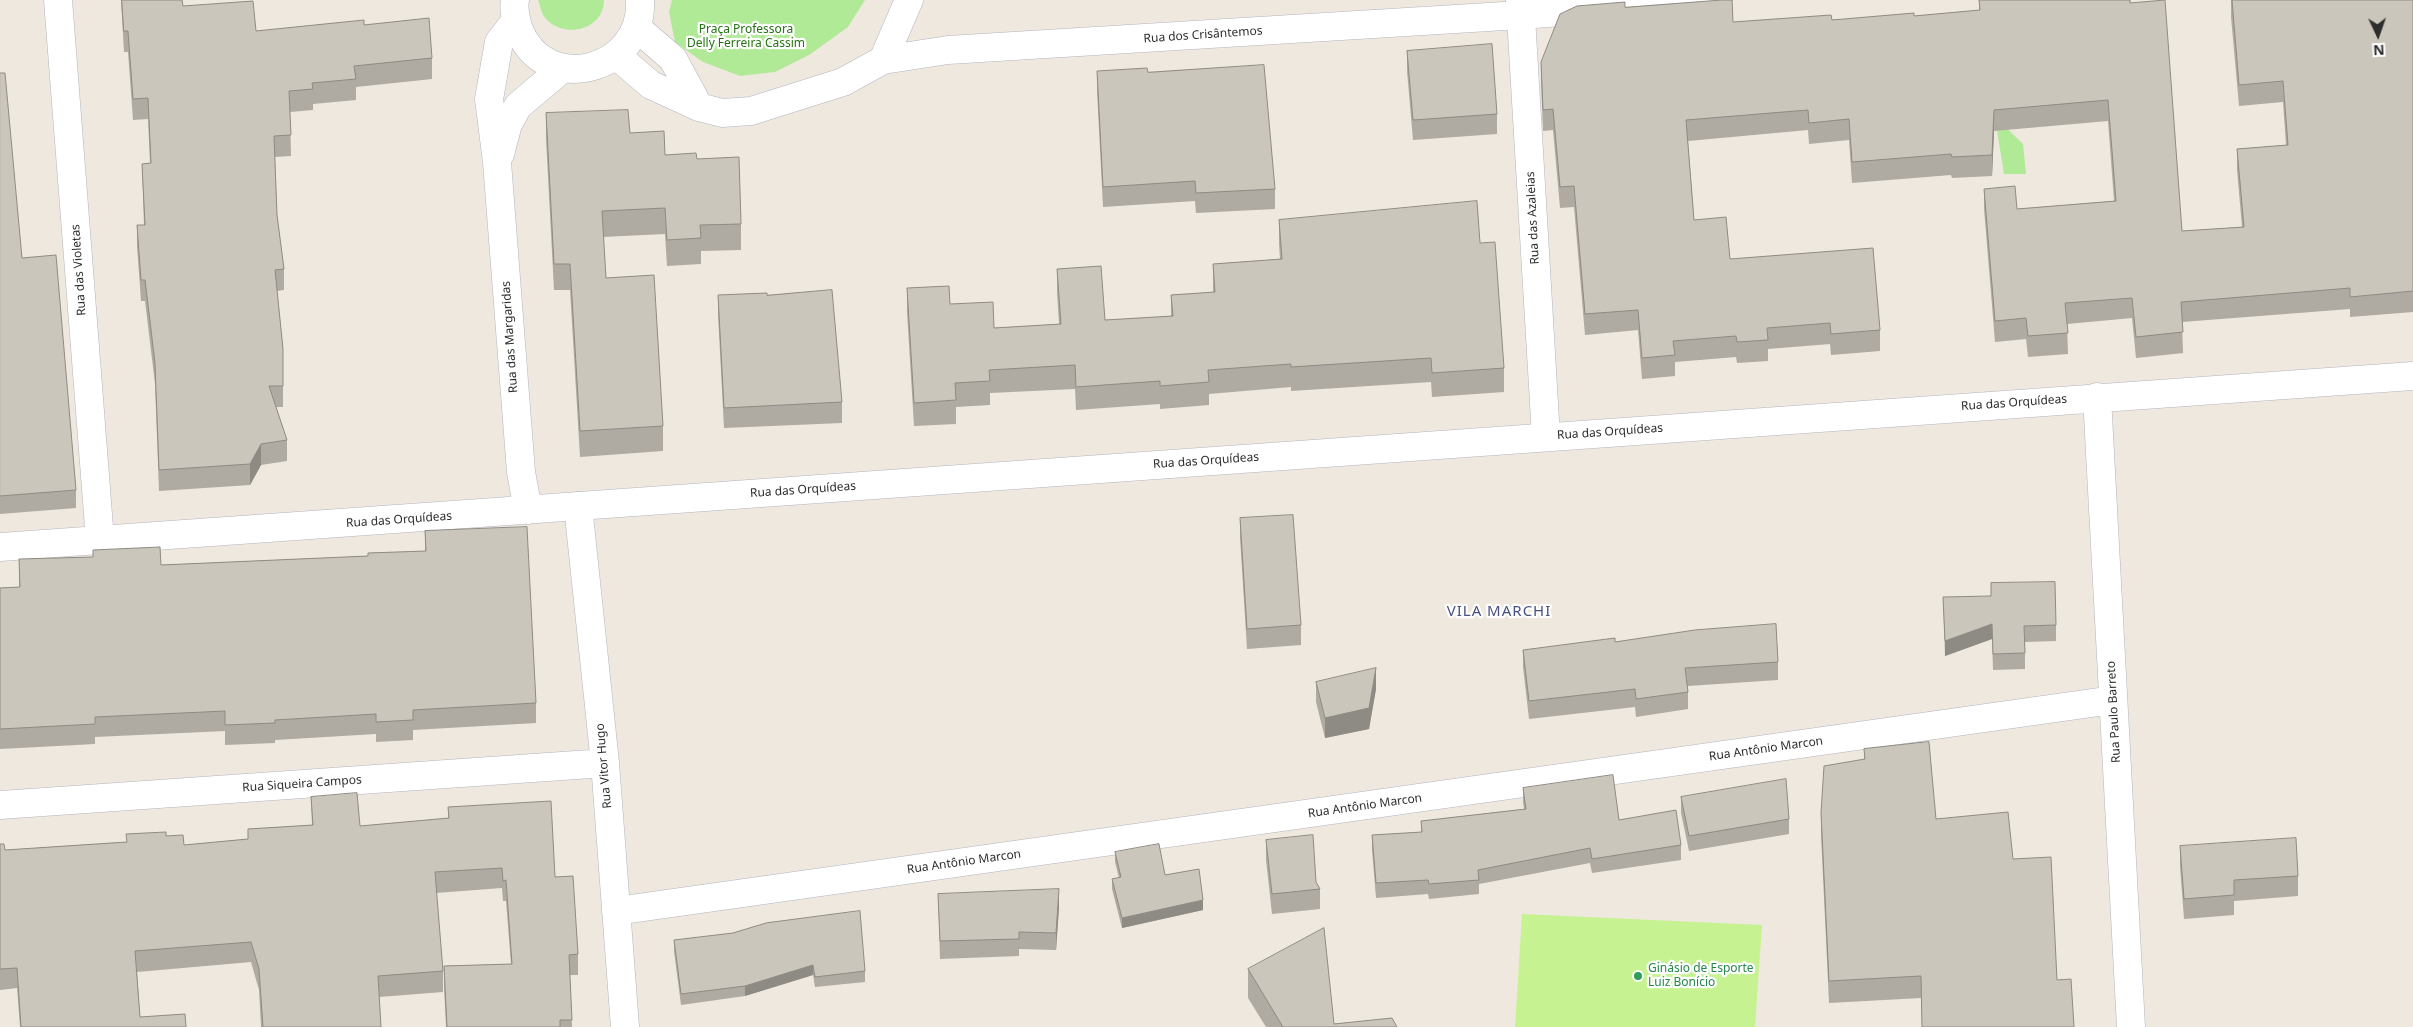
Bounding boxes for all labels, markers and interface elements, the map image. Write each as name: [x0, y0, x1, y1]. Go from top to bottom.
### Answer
north arrow: [2353, 10, 2403, 60]
park label: Praça Professora Delly Ferreira Cassim: [687, 23, 805, 51]
street label: Rua dos Crisântemos: [1143, 24, 1263, 46]
text: N: [2373, 41, 2385, 60]
street label: Rua das Azaleias: [1523, 171, 1543, 265]
street label: Rua das Violetas: [69, 224, 89, 316]
street label: Rua das Margaridas: [499, 281, 521, 393]
street label: Rua das Orquídeas: [1960, 392, 2068, 414]
street label: Rua das Orquídeas: [1556, 421, 1664, 443]
street label: Rua das Orquídeas: [1152, 450, 1260, 472]
street label: Rua das Orquídeas: [749, 479, 857, 501]
street label: Rua das Orquídeas: [345, 509, 453, 531]
district label: VILA MARCHI: [1445, 603, 1553, 621]
street label: Rua Paulo Barreto: [2104, 661, 2124, 763]
street label: Rua Vitor Hugo: [593, 723, 615, 809]
street label: Rua Antônio Marcon: [1708, 734, 1824, 764]
street label: Rua Siqueira Campos: [242, 773, 362, 795]
street label: Rua Antônio Marcon: [1307, 791, 1423, 821]
street label: Rua Antônio Marcon: [906, 847, 1022, 877]
place label: Ginásio de Esporte Luiz Bonício: [1648, 962, 1754, 990]
marker: Ginásio de Esporte Luiz Bonício: [1632, 970, 1644, 982]

